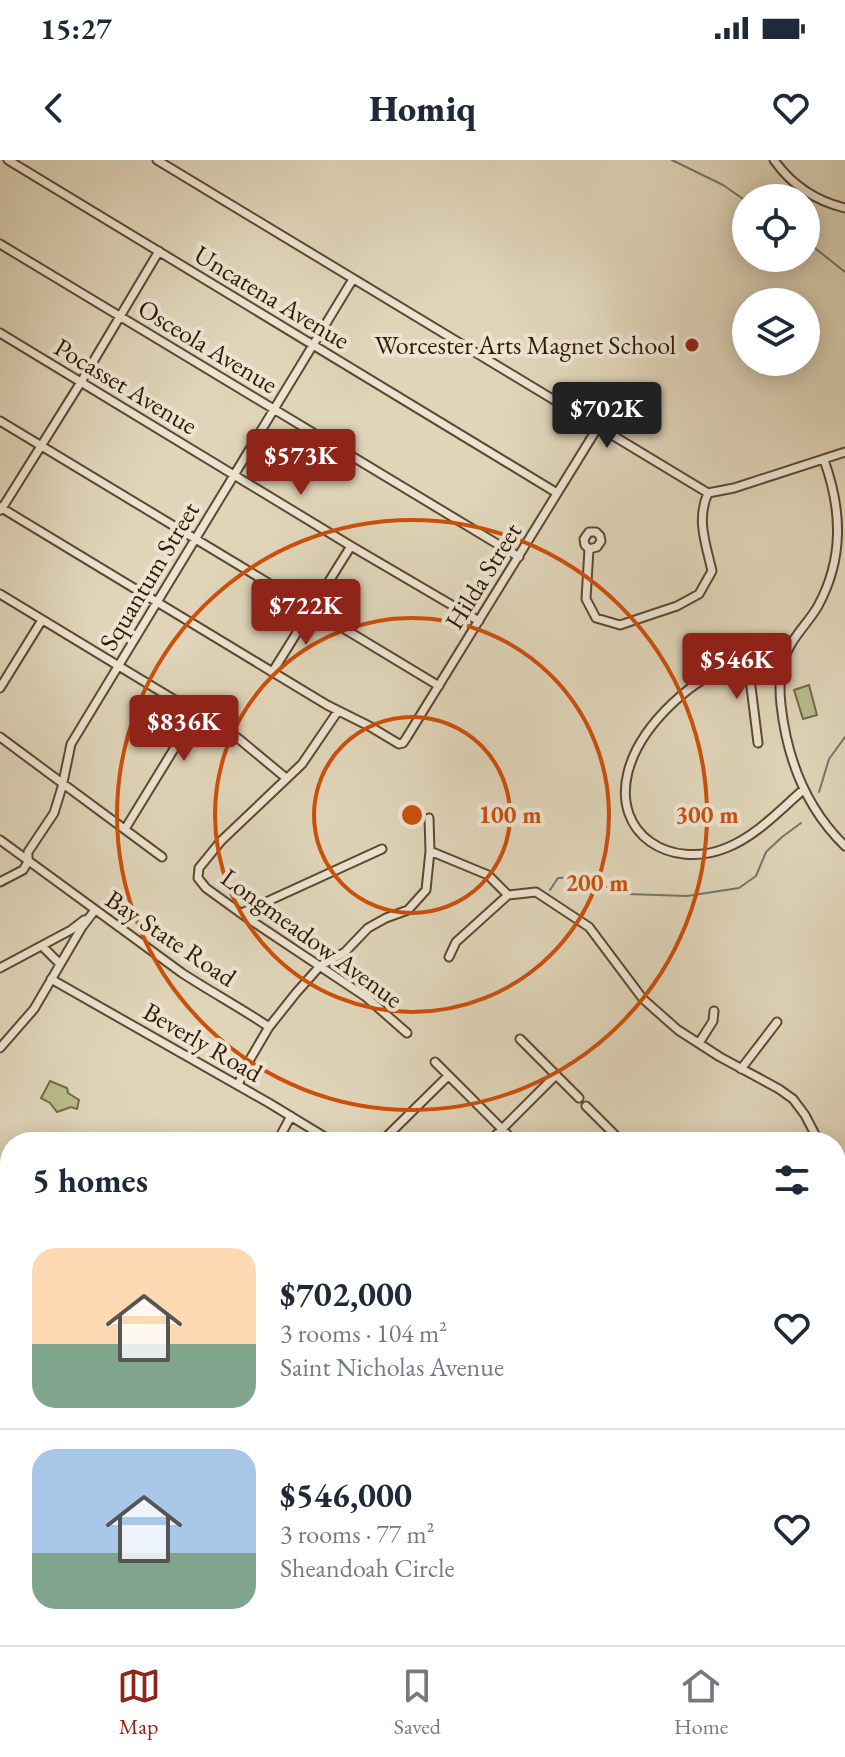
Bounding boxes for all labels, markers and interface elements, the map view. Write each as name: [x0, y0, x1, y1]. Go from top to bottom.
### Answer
text: 15:27: [40, 9, 112, 48]
text: Homiq: [369, 85, 476, 132]
icon: back: [32, 86, 76, 130]
icon: heart: [769, 86, 813, 130]
map controls: [732, 184, 820, 376]
button: locate: [732, 184, 820, 272]
street label: Uncatena Avenue: [188, 237, 356, 357]
button: layers: [732, 288, 820, 376]
street label: Osceola Avenue: [132, 291, 284, 401]
place label: Worcester Arts Magnet School: [375, 328, 676, 362]
street label: Pocasset Avenue: [48, 330, 204, 442]
marker: Worcester Arts Magnet School: [683, 336, 701, 354]
pin: $702K: [551, 382, 663, 450]
text: $702K: [570, 391, 644, 425]
pin: $573K: [245, 429, 357, 497]
text: $573K: [264, 438, 338, 472]
street label: Squantum Street: [91, 495, 207, 657]
street label: Hilda Street: [437, 516, 529, 636]
pin: $722K: [250, 579, 362, 647]
text: $722K: [269, 588, 343, 622]
pin: $546K: [681, 633, 793, 701]
text: $546K: [700, 642, 774, 676]
pin: $836K: [128, 695, 240, 763]
text: $836K: [147, 704, 221, 738]
text: 100 m: [478, 799, 542, 830]
text: 300 m: [675, 799, 739, 830]
centre of rings: [398, 801, 426, 829]
street label: Longmeadow Avenue: [214, 860, 410, 1016]
text: 200 m: [565, 867, 629, 898]
street label: Bay State Road: [99, 882, 244, 995]
street label: Beverly Road: [137, 994, 269, 1090]
text: 5 homes: [32, 1158, 148, 1202]
icon: filters: [770, 1158, 814, 1202]
text: $702,000: [280, 1272, 412, 1316]
icon: home: [96, 1280, 192, 1376]
icon: heart: [770, 1306, 814, 1350]
text: 3 rooms · 104 m²: [280, 1316, 447, 1350]
text: Saint Nicholas Avenue: [280, 1350, 504, 1384]
text: $546,000: [280, 1473, 412, 1517]
icon: home: [96, 1481, 192, 1577]
icon: heart: [770, 1507, 814, 1551]
text: 3 rooms · 77 m²: [280, 1517, 435, 1551]
text: Sheandoah Circle: [280, 1551, 455, 1585]
tab: Map: [117, 1664, 161, 1741]
tab: Saved: [394, 1664, 441, 1741]
tab: Home: [674, 1664, 728, 1741]

